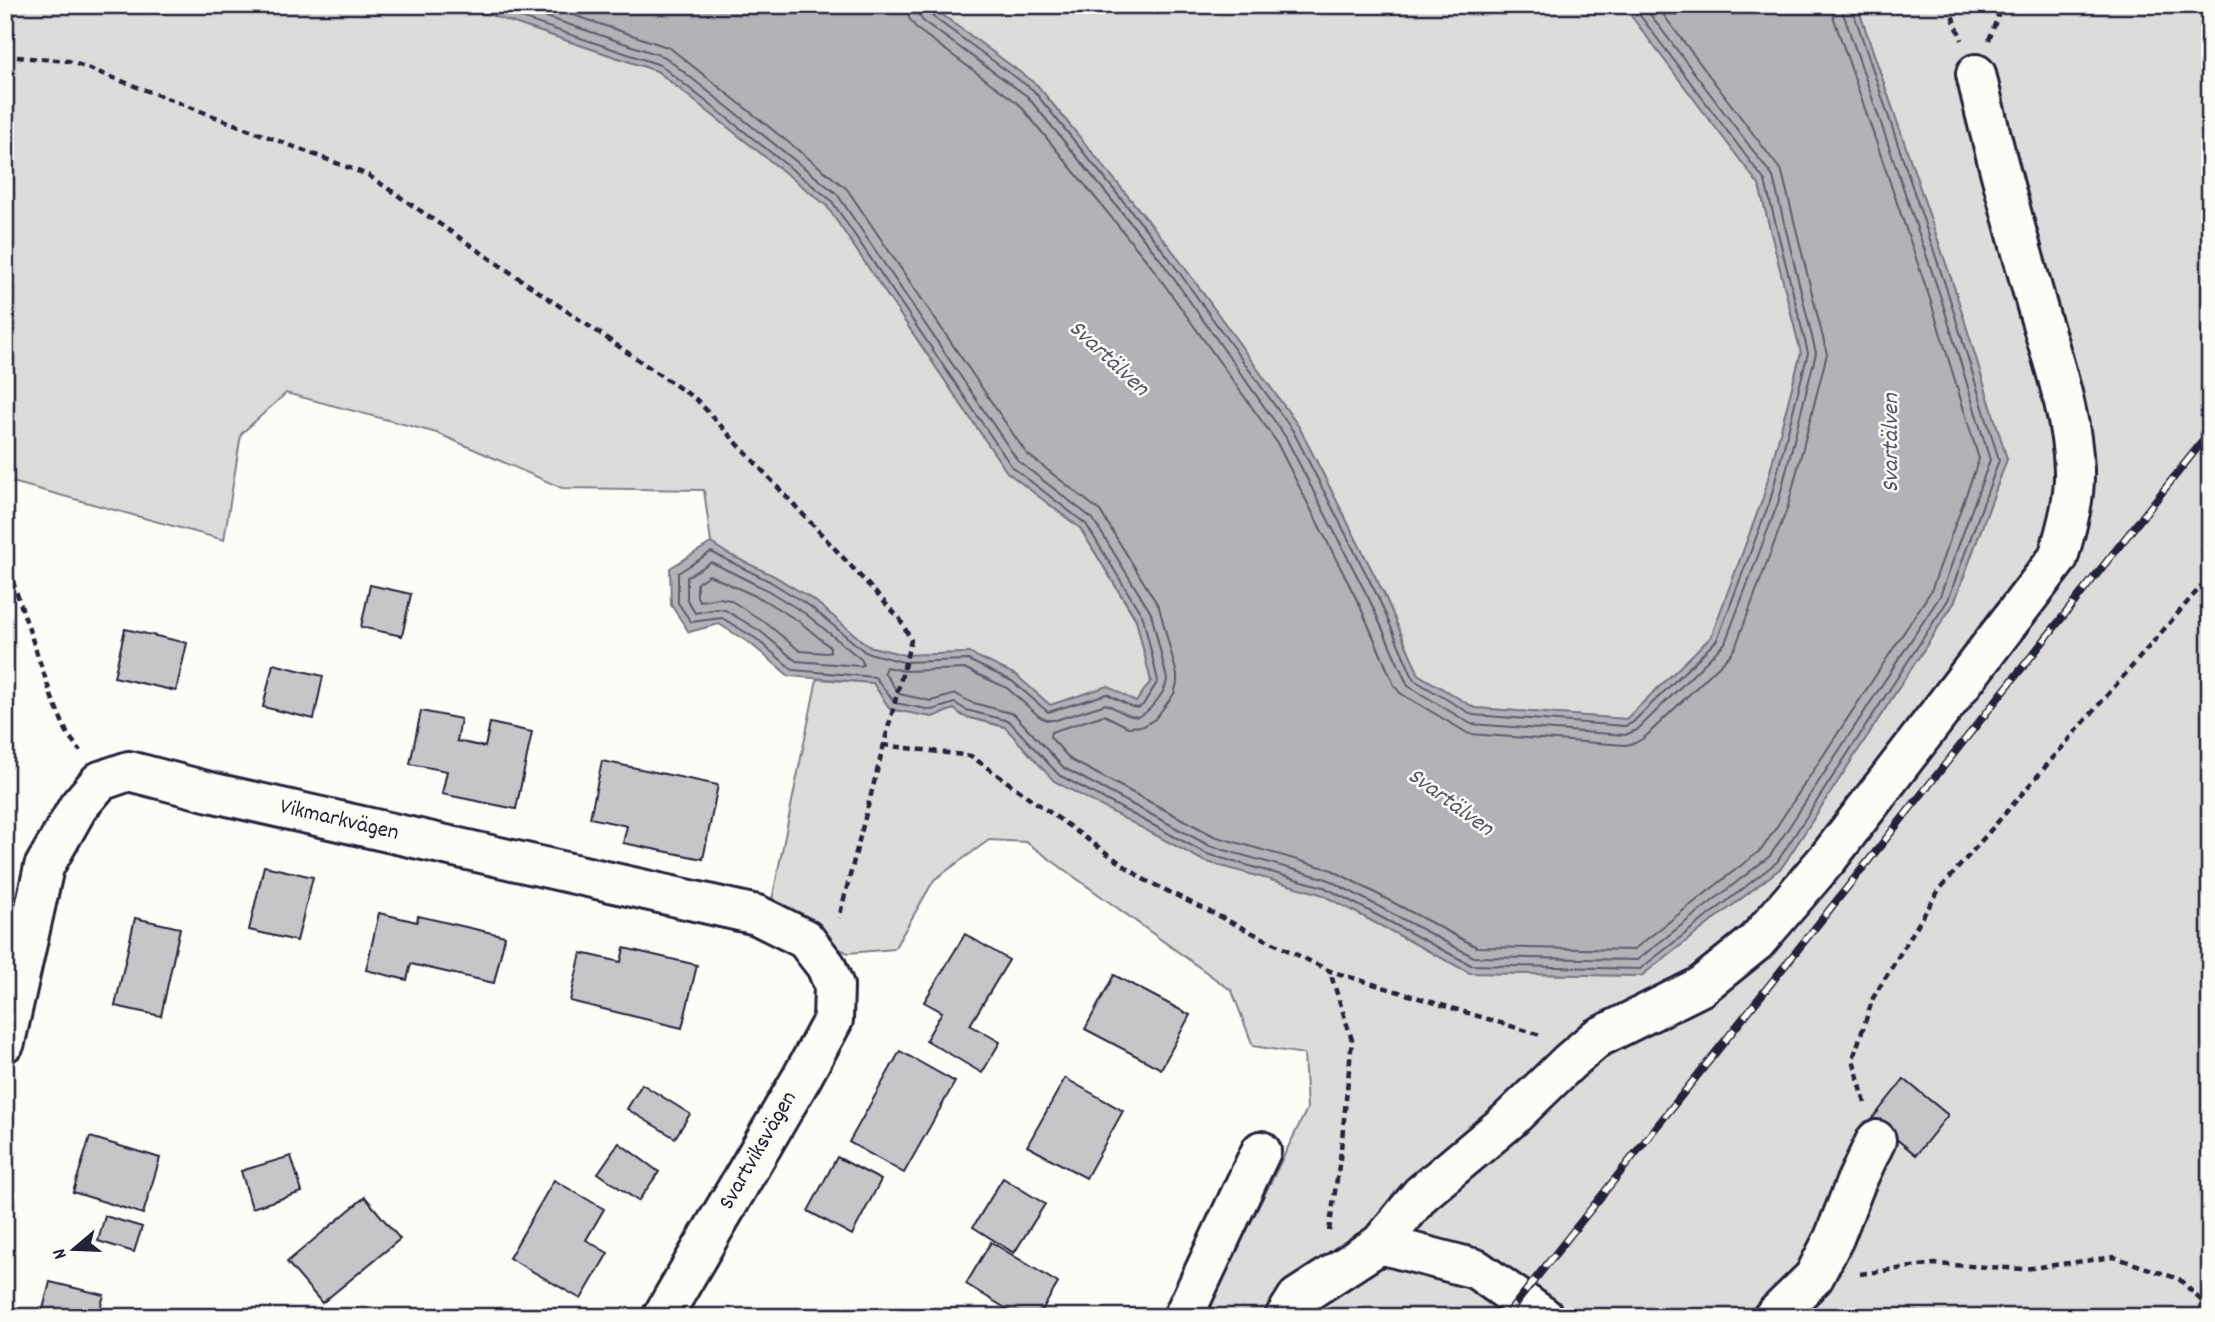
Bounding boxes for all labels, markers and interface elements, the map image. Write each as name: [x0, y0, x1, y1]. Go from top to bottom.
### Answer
water label: Svartälven: [1060, 313, 1156, 406]
water label: Svartälven: [1875, 393, 1909, 492]
water label: Svartälven: [1400, 760, 1501, 846]
street label: Vikmarkvägen: [276, 791, 402, 851]
street label: Svartviksvägen: [712, 1085, 806, 1217]
north arrow: [38, 1214, 108, 1284]
text: N: [47, 1245, 76, 1262]

